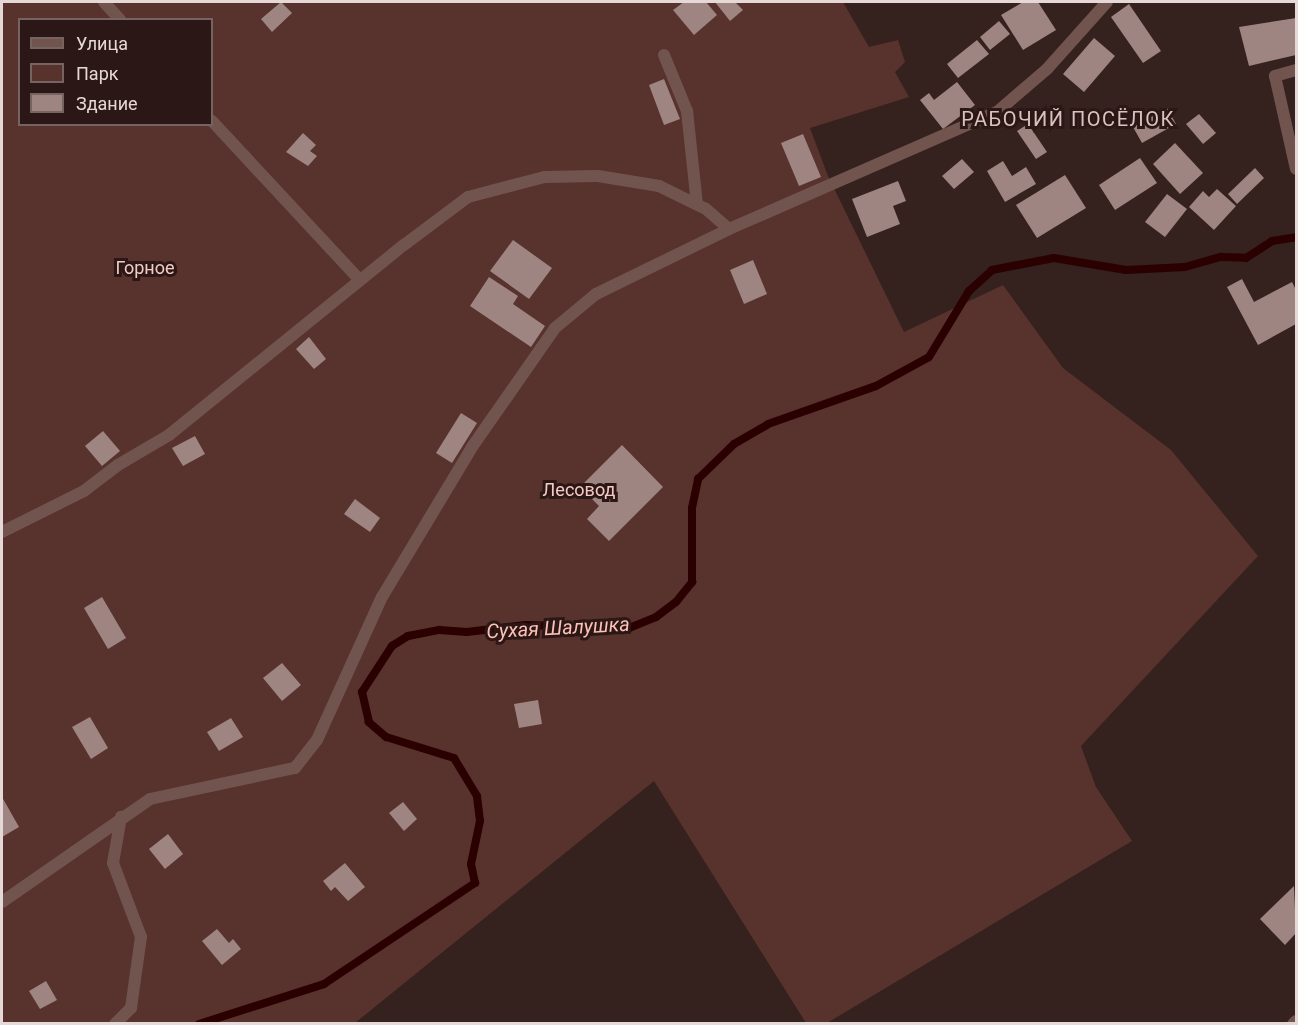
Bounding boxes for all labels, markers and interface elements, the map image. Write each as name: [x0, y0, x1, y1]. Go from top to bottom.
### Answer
legend: [18, 18, 213, 126]
text: Улица: [76, 33, 128, 54]
text: Парк: [76, 63, 118, 84]
text: Здание: [76, 93, 138, 114]
district label: РАБОЧИЙ ПОСЁЛОК: [961, 107, 1175, 131]
park label: Горное: [116, 257, 174, 279]
park label: Лесовод: [543, 479, 615, 501]
water label: Сухая Шалушка: [486, 612, 630, 644]

